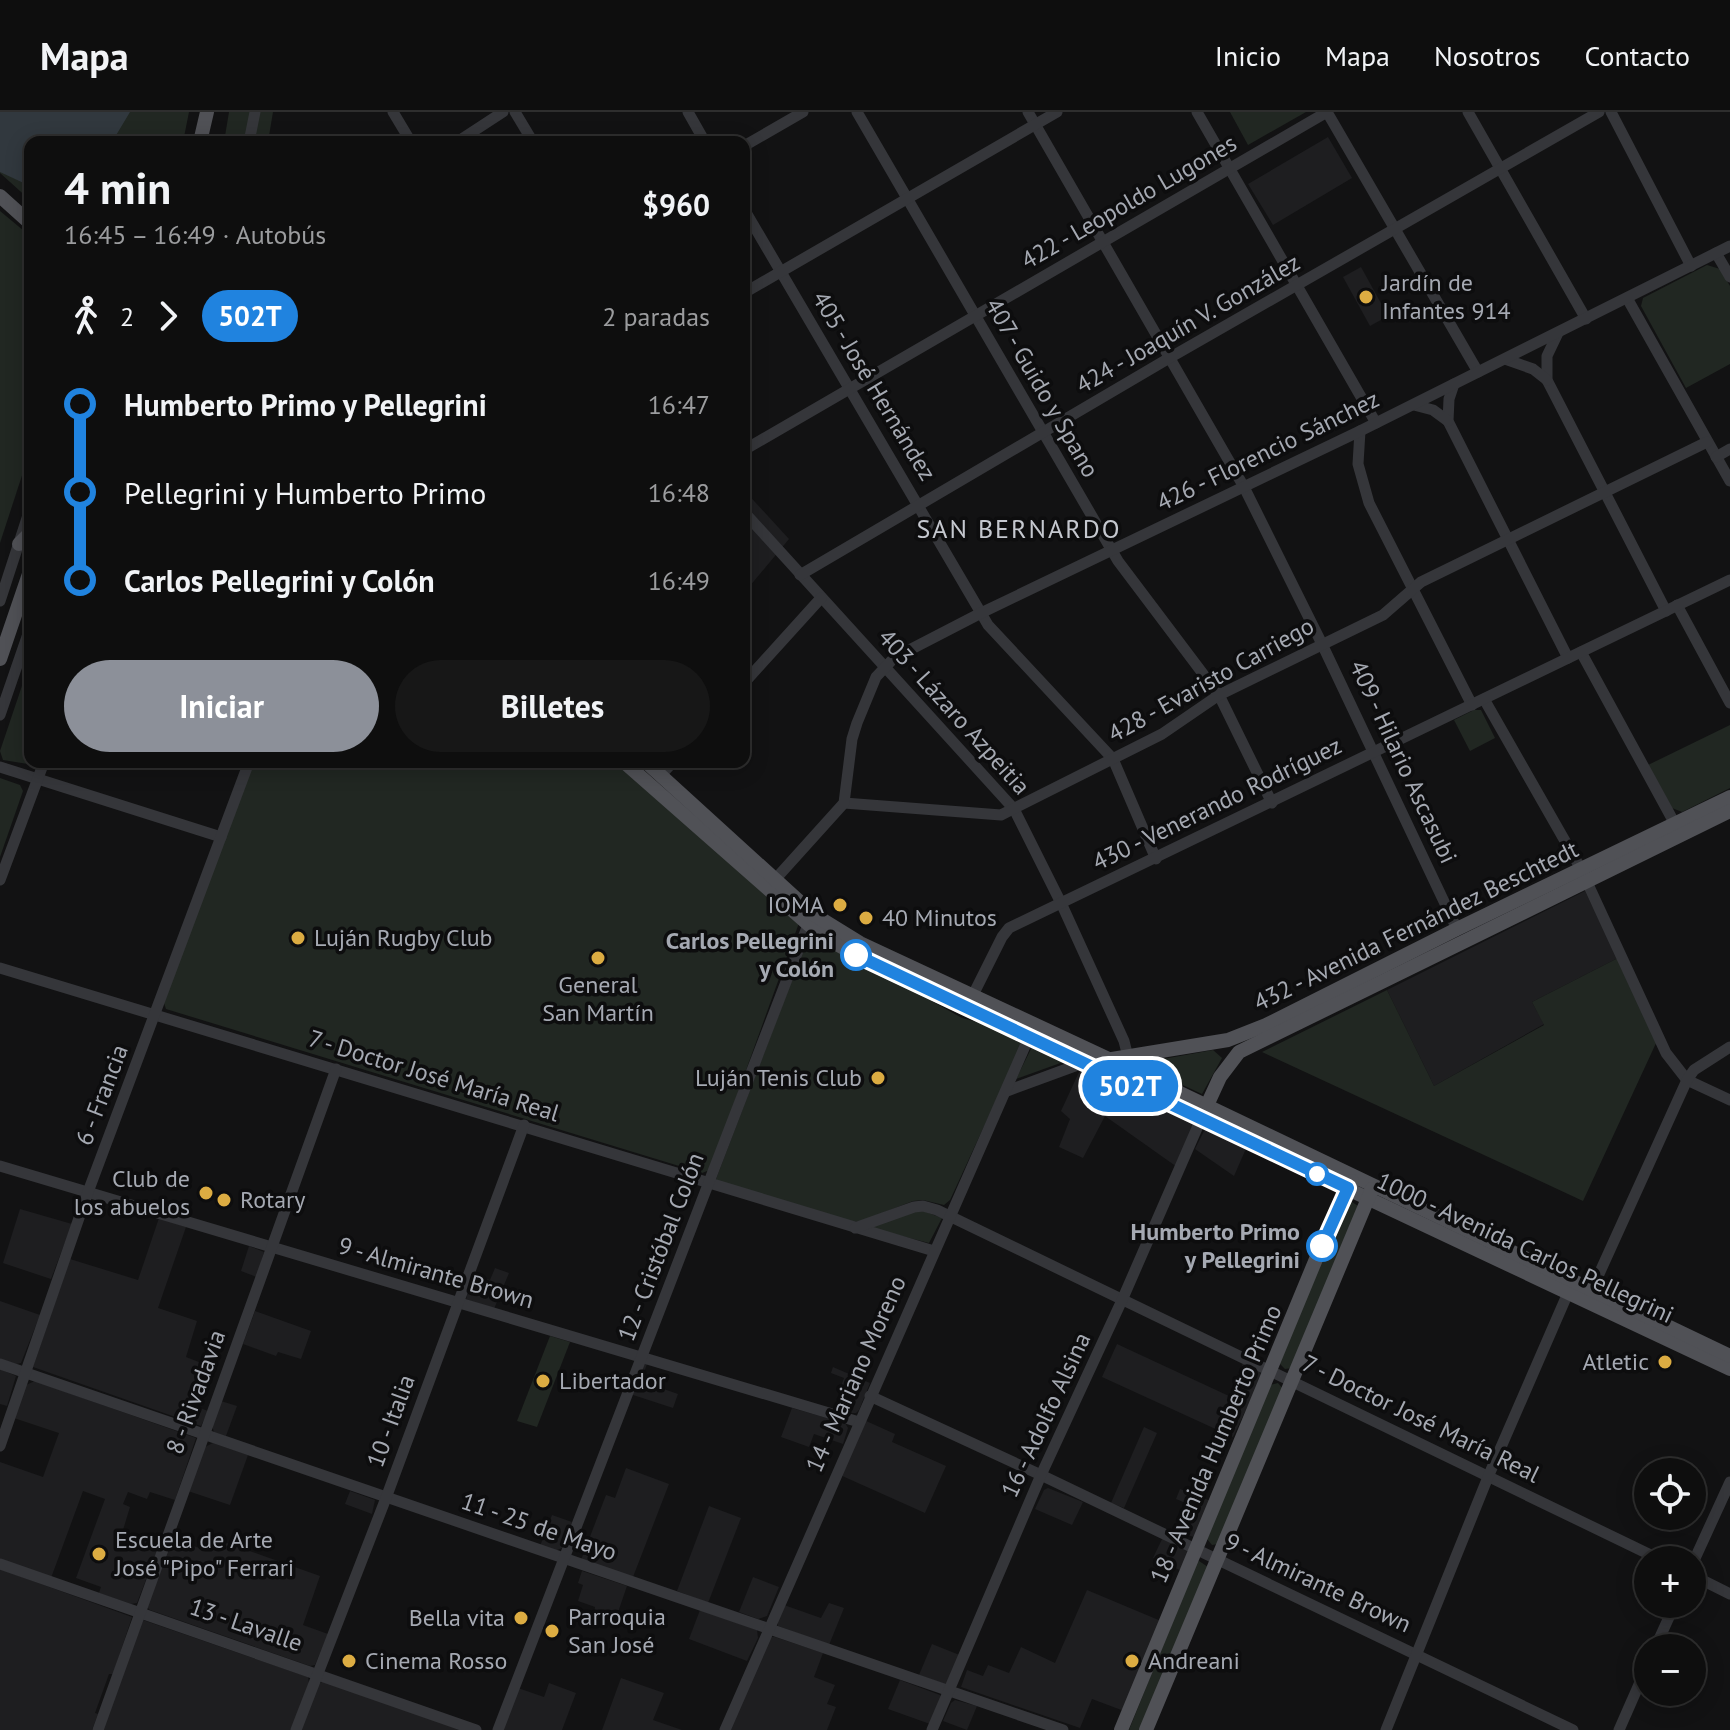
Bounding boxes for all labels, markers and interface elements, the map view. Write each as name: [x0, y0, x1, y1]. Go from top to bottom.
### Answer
text: Mapa: [40, 31, 129, 80]
text: Inicio: [1215, 37, 1281, 74]
text: Mapa: [1325, 37, 1390, 74]
text: Nosotros: [1434, 37, 1540, 74]
text: Contacto: [1584, 37, 1690, 74]
street label: 422 - Leopoldo Lugones: [1015, 127, 1242, 276]
text: 4 min: [64, 159, 171, 216]
text: $960: [642, 185, 710, 224]
text: 16:45 – 16:49 · Autobús: [64, 218, 326, 251]
street label: 424 - Joaquín V. González: [1070, 247, 1305, 400]
place label: Jardín de Infantes 914: [1381, 267, 1511, 326]
street label: 405 - José Hernández: [806, 285, 943, 486]
marker: Jardín de Infantes 914: [1357, 288, 1375, 306]
street label: 407 - Guido y Spano: [979, 293, 1106, 483]
icon: walk: [64, 294, 108, 338]
icon: forward: [146, 294, 190, 338]
text: 502T: [218, 297, 282, 334]
text: 2: [120, 300, 134, 333]
text: 2 paradas: [602, 300, 710, 333]
street label: 426 - Florencio Sánchez: [1152, 383, 1384, 518]
text: Humberto Primo y Pellegrini: [124, 385, 487, 424]
text: 16:47: [648, 388, 710, 421]
text: Pellegrini y Humberto Primo: [124, 473, 486, 512]
text: 16:48: [648, 476, 710, 509]
district label: SAN BERNARDO: [916, 512, 1122, 545]
text: Carlos Pellegrini y Colón: [124, 561, 435, 600]
text: 16:49: [648, 564, 710, 597]
street label: 428 - Evaristo Carriego: [1102, 610, 1319, 749]
street label: 403 - Lázaro Azpeitia: [872, 622, 1037, 801]
street label: 409 - Hilario Ascasubi: [1343, 655, 1464, 868]
button: Iniciar: [64, 660, 379, 752]
button: Billetes: [395, 660, 710, 752]
street label: 430 - Venerando Rodríguez: [1087, 730, 1346, 877]
street label: 432 - Avenida Fernández Beschtedt: [1248, 833, 1583, 1018]
place label: IOMA: [768, 889, 824, 920]
marker: IOMA: [831, 896, 849, 914]
place label: 40 Minutos: [882, 902, 997, 933]
marker: 40 Minutos: [857, 909, 875, 927]
place label: Luján Rugby Club: [314, 922, 493, 953]
place label: Carlos Pellegrini y Colón: [666, 925, 834, 984]
marker: Luján Rugby Club: [289, 929, 307, 947]
marker: Carlos Pellegrini y Colón: [841, 940, 871, 970]
marker: General San Martín: [589, 949, 607, 967]
place label: General San Martín: [542, 969, 654, 1028]
street label: 7 - Doctor José María Real: [305, 1023, 563, 1128]
street label: 6 - Francia: [68, 1040, 135, 1150]
line badge: 502T: [1074, 1060, 1186, 1112]
place label: Luján Tenis Club: [695, 1062, 862, 1093]
text: 502T: [1098, 1067, 1162, 1104]
marker: Luján Tenis Club: [869, 1069, 887, 1087]
street label: 12 - Cristóbal Colón: [610, 1148, 711, 1346]
place label: Club de los abuelos: [74, 1163, 190, 1222]
unlabelled marker: [1306, 1163, 1328, 1185]
street label: 1000 - Avenida Carlos Pellegrini: [1372, 1165, 1679, 1330]
marker: Club de los abuelos: [197, 1184, 215, 1202]
place label: Rotary: [240, 1184, 305, 1215]
marker: Rotary: [215, 1191, 233, 1209]
place label: Humberto Primo y Pellegrini: [1131, 1216, 1300, 1275]
street label: 9 - Almirante Brown: [335, 1230, 538, 1315]
marker: Humberto Primo y Pellegrini: [1307, 1231, 1337, 1261]
street label: 14 - Mariano Moreno: [798, 1271, 913, 1477]
street label: 18 - Avenida Humberto Primo: [1143, 1300, 1288, 1588]
street label: 8 - Rivadavia: [159, 1326, 232, 1458]
street label: 16 - Adolfo Alsina: [994, 1327, 1097, 1502]
place label: Atletic: [1583, 1346, 1649, 1377]
street label: 7 - Doctor José María Real: [1297, 1347, 1545, 1490]
marker: Atletic: [1656, 1353, 1674, 1371]
place label: Libertador: [559, 1365, 666, 1396]
street label: 10 - Italia: [360, 1370, 422, 1471]
marker: Libertador: [534, 1372, 552, 1390]
map controls: [1634, 1458, 1706, 1706]
button: locate: [1634, 1458, 1706, 1530]
street label: 11 - 25 de Mayo: [457, 1485, 621, 1568]
place label: Escuela de Arte José "Pipo" Ferrari: [114, 1524, 294, 1583]
street label: 9 - Almirante Brown: [1220, 1526, 1416, 1639]
marker: Escuela de Arte José "Pipo" Ferrari: [90, 1545, 108, 1563]
button: +: [1634, 1546, 1706, 1618]
street label: 13 - Lavalle: [186, 1591, 307, 1658]
place label: Parroquia San José: [568, 1601, 666, 1660]
place label: Bella vita: [409, 1602, 505, 1633]
marker: Bella vita: [512, 1609, 530, 1627]
marker: Parroquia San José: [543, 1622, 561, 1640]
button: −: [1634, 1634, 1706, 1706]
place label: Cinema Rosso: [365, 1645, 507, 1676]
place label: Andreani: [1148, 1645, 1240, 1676]
marker: Cinema Rosso: [340, 1652, 358, 1670]
marker: Andreani: [1123, 1652, 1141, 1670]

